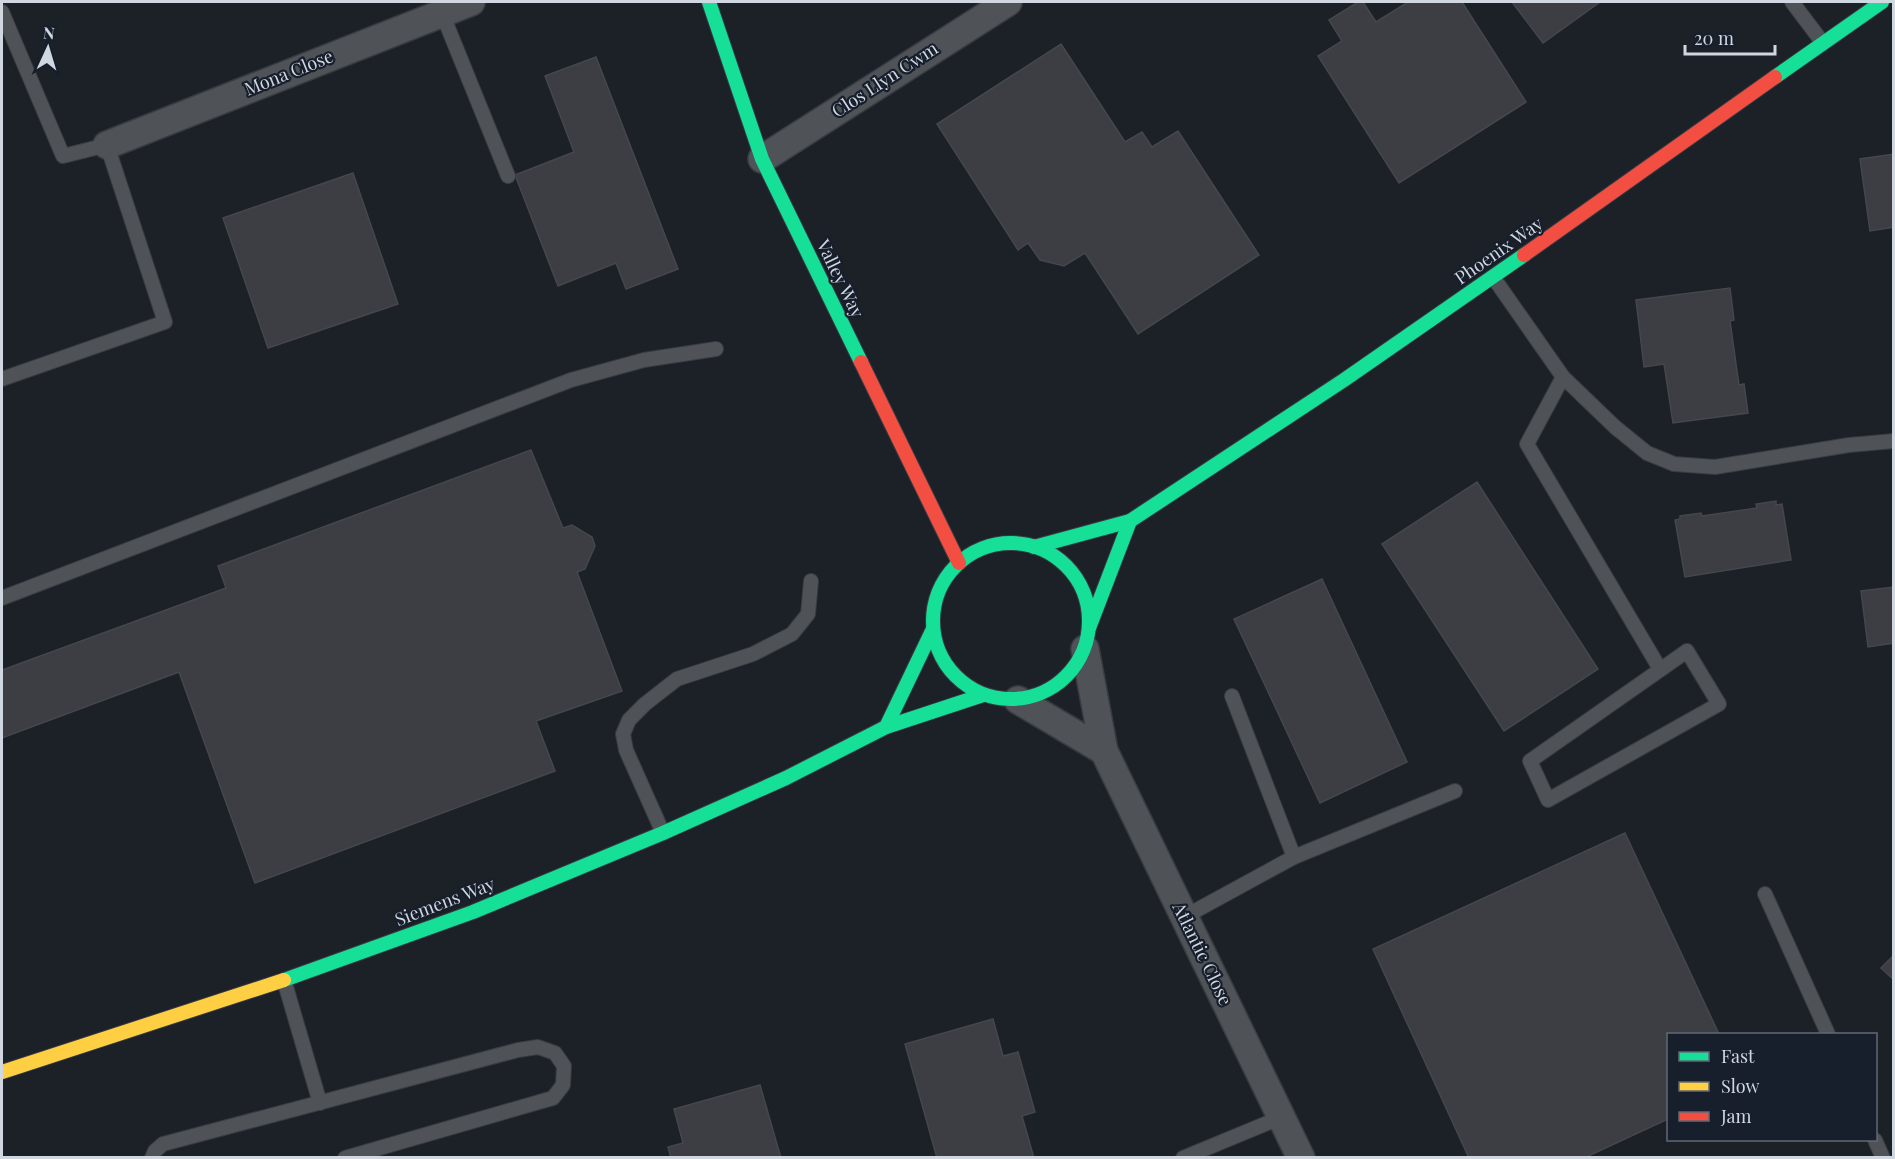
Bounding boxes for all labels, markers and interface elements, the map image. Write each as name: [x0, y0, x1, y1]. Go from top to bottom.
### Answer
north arrow: [18, 18, 78, 78]
scale bar: [1685, 18, 1775, 56]
text: N: [43, 22, 56, 43]
text: 20 m: [1694, 26, 1734, 50]
street label: Clos Llyn Cwm: [827, 36, 942, 122]
street label: Mona Close: [241, 43, 337, 101]
street label: Phoenix Way: [1450, 211, 1547, 289]
street label: Valley Way: [811, 235, 870, 322]
street label: Siemens Way: [391, 871, 498, 931]
street label: Atlantic Close: [1167, 897, 1238, 1009]
legend: [1667, 1033, 1877, 1141]
text: Fast: [1721, 1044, 1755, 1068]
text: Slow: [1721, 1074, 1759, 1098]
text: Jam: [1720, 1104, 1751, 1128]

